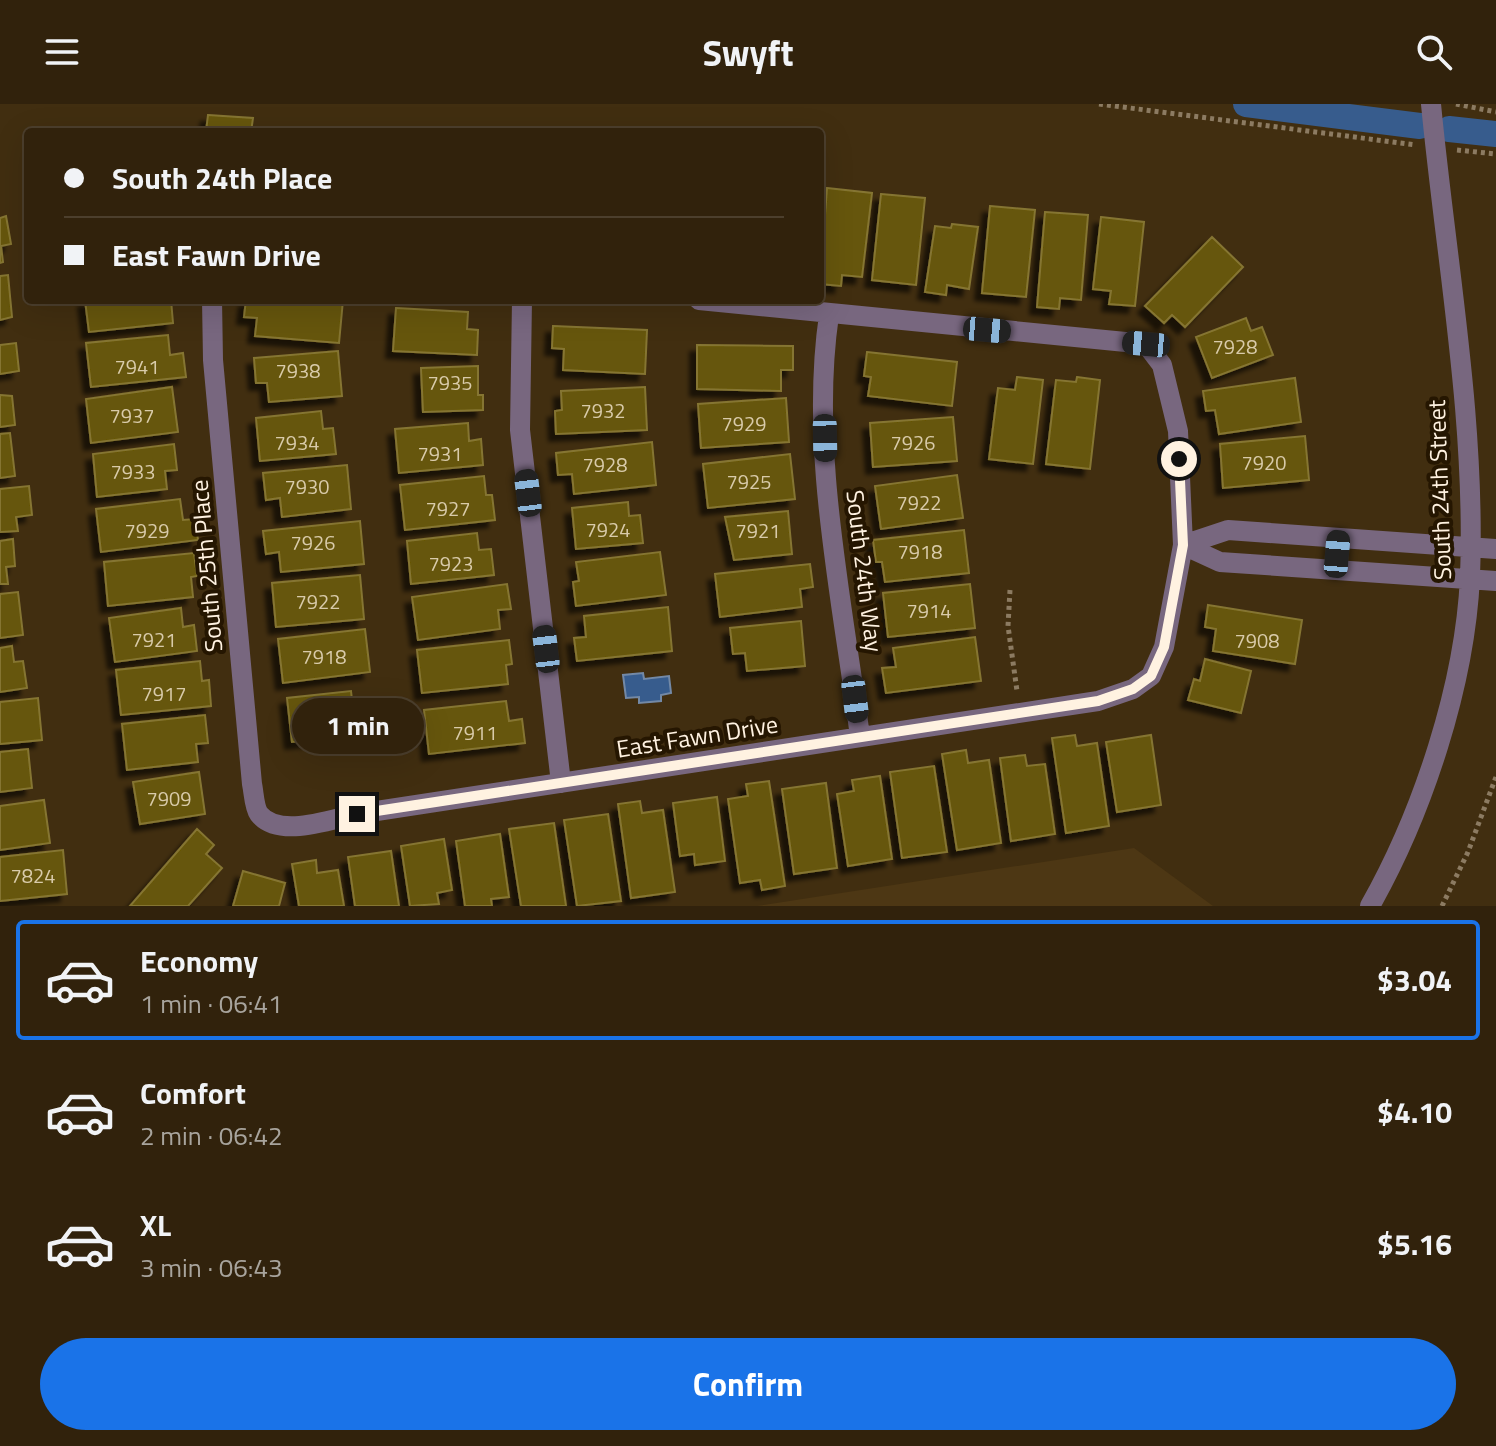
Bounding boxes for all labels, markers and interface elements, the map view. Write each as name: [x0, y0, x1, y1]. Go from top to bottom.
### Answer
text: Swyft: [702, 25, 794, 80]
icon: menu: [40, 30, 84, 74]
icon: search: [1412, 30, 1456, 74]
text: South 24th Place: [112, 155, 332, 201]
text: East Fawn Drive: [112, 232, 321, 278]
car: [962, 316, 1012, 344]
car: [1121, 330, 1171, 358]
house number: 7928: [1213, 331, 1257, 362]
house number: 7941: [115, 351, 159, 382]
house number: 7938: [276, 355, 320, 386]
house number: 7935: [428, 367, 472, 398]
house number: 7932: [581, 395, 625, 426]
street label: South 24th Street: [1418, 399, 1460, 581]
house number: 7937: [110, 400, 154, 431]
house number: 7929: [722, 408, 766, 439]
car: [813, 414, 837, 462]
house number: 7934: [275, 427, 319, 458]
house number: 7926: [891, 427, 935, 458]
house number: 7931: [418, 438, 462, 469]
route start: [1161, 441, 1197, 477]
house number: 7920: [1242, 447, 1286, 478]
house number: 7928: [583, 449, 627, 480]
house number: 7933: [111, 456, 155, 487]
house number: 7925: [727, 466, 771, 497]
car: [513, 468, 543, 518]
house number: 7930: [285, 471, 329, 502]
street label: South 25th Place: [181, 478, 231, 654]
house number: 7922: [897, 487, 941, 518]
street label: South 24th Way: [837, 488, 893, 654]
house number: 7927: [426, 493, 470, 524]
house number: 7924: [586, 514, 630, 545]
house number: 7929: [125, 515, 169, 546]
house number: 7921: [736, 515, 780, 546]
house number: 7926: [291, 527, 335, 558]
car: [1323, 529, 1351, 579]
house number: 7918: [898, 536, 942, 567]
house number: 7923: [429, 548, 473, 579]
house number: 7922: [296, 586, 340, 617]
house number: 7914: [907, 595, 951, 626]
house number: 7921: [132, 624, 176, 655]
car: [531, 624, 561, 674]
house number: 7908: [1235, 625, 1279, 656]
house number: 7918: [302, 641, 346, 672]
car: [840, 674, 870, 724]
house number: 7917: [142, 678, 186, 709]
callout: 1 min: [291, 698, 423, 754]
street label: East Fawn Drive: [614, 705, 780, 767]
text: 1 min: [326, 706, 390, 745]
house number: 7911: [453, 717, 497, 748]
house number: 7909: [147, 783, 191, 814]
route end: [339, 796, 375, 832]
house number: 7824: [11, 860, 55, 891]
text: Economy: [140, 938, 258, 984]
icon: car: [44, 944, 116, 1016]
text: $3.04: [1377, 957, 1452, 1003]
text: 1 min · 06:41: [140, 984, 283, 1023]
text: Comfort: [140, 1070, 246, 1116]
icon: car: [44, 1076, 116, 1148]
text: $4.10: [1377, 1089, 1452, 1135]
text: 2 min · 06:42: [140, 1116, 283, 1155]
text: XL: [140, 1202, 171, 1248]
icon: car: [44, 1208, 116, 1280]
text: $5.16: [1377, 1221, 1452, 1267]
text: 3 min · 06:43: [140, 1248, 283, 1287]
button: Confirm: [40, 1338, 1456, 1430]

